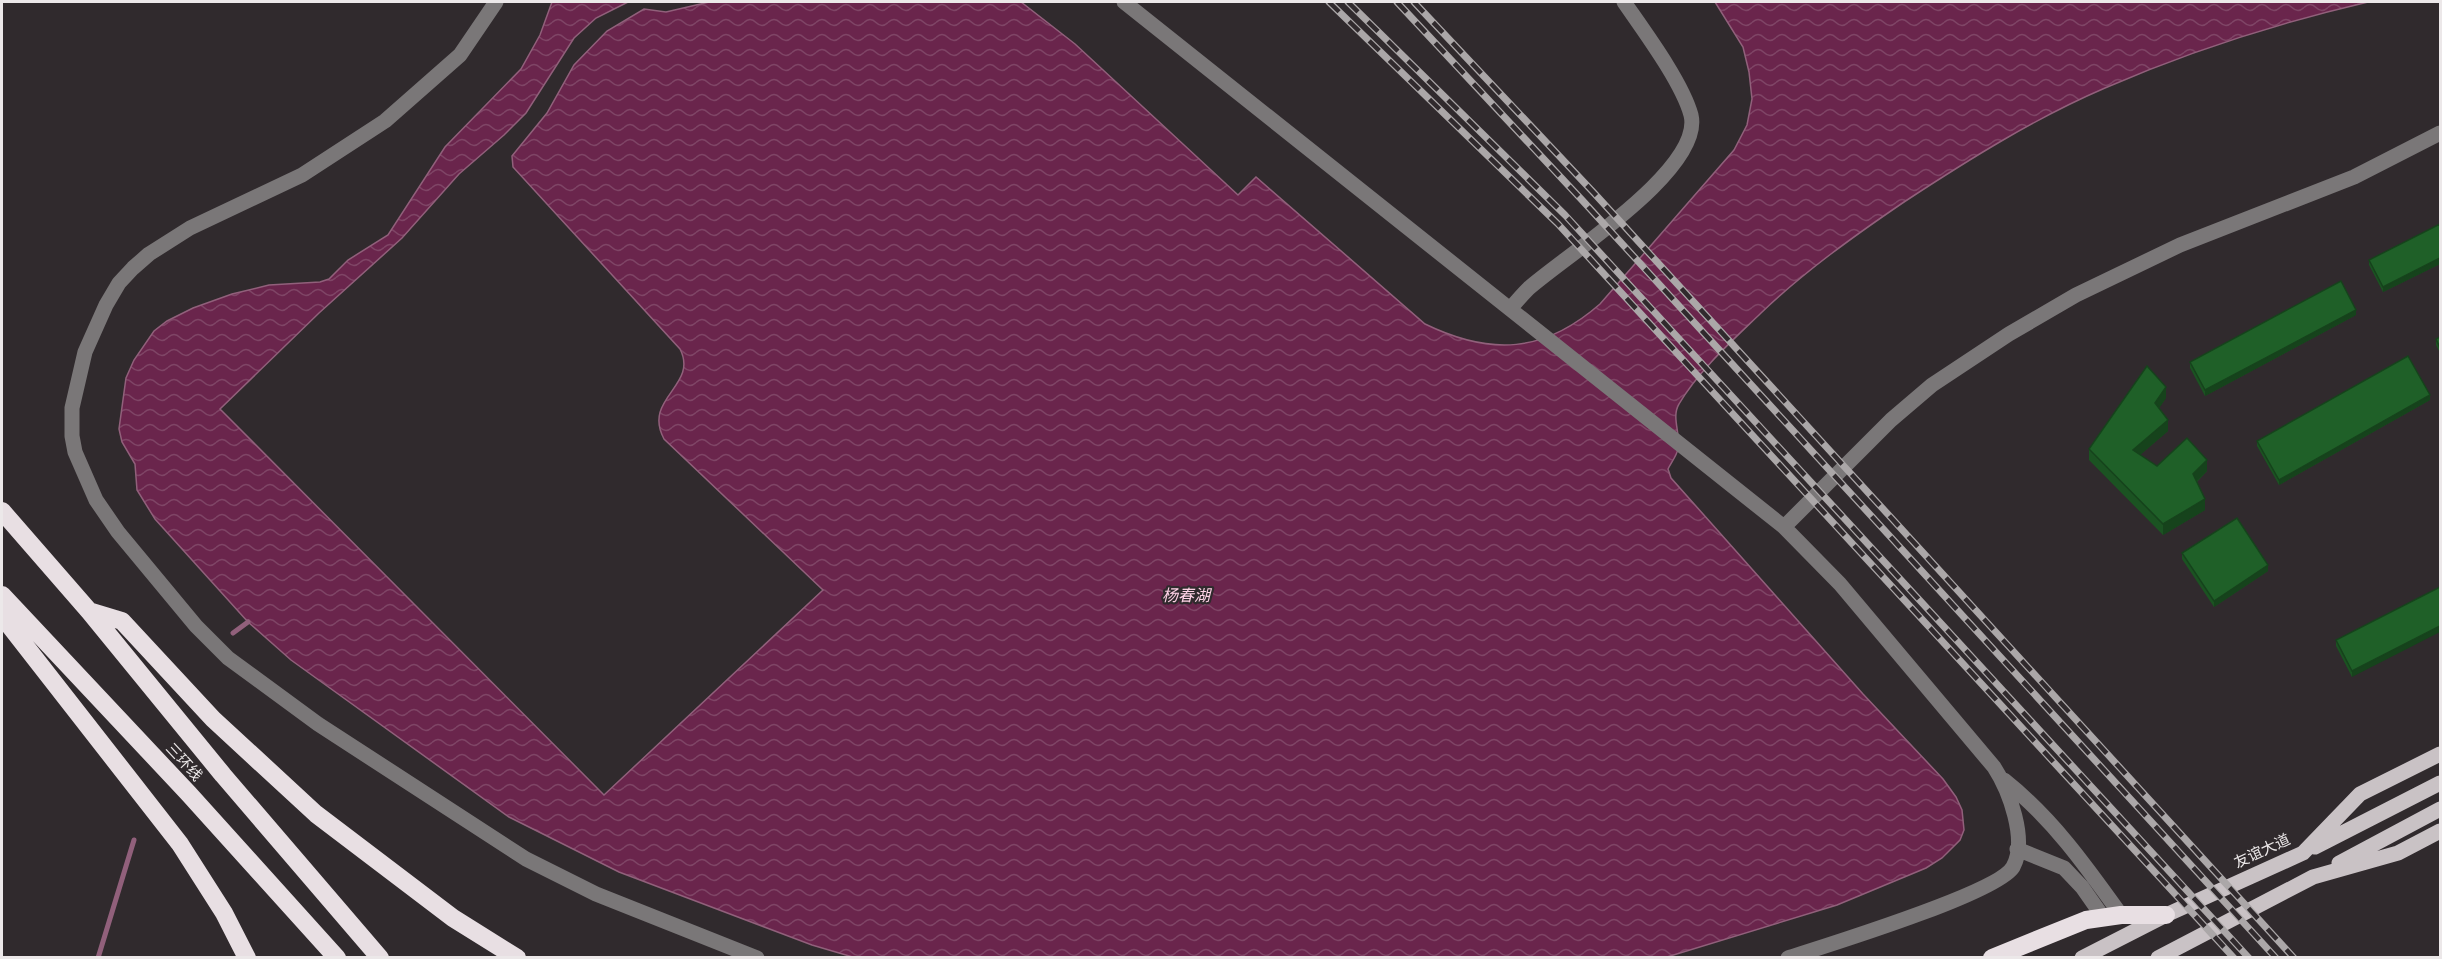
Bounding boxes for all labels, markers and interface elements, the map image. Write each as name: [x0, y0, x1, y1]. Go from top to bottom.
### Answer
water label: 杨春湖: [1162, 586, 1213, 605]
street label: 三环线: [162, 739, 206, 785]
street label: 友谊大道: [2231, 830, 2293, 872]

